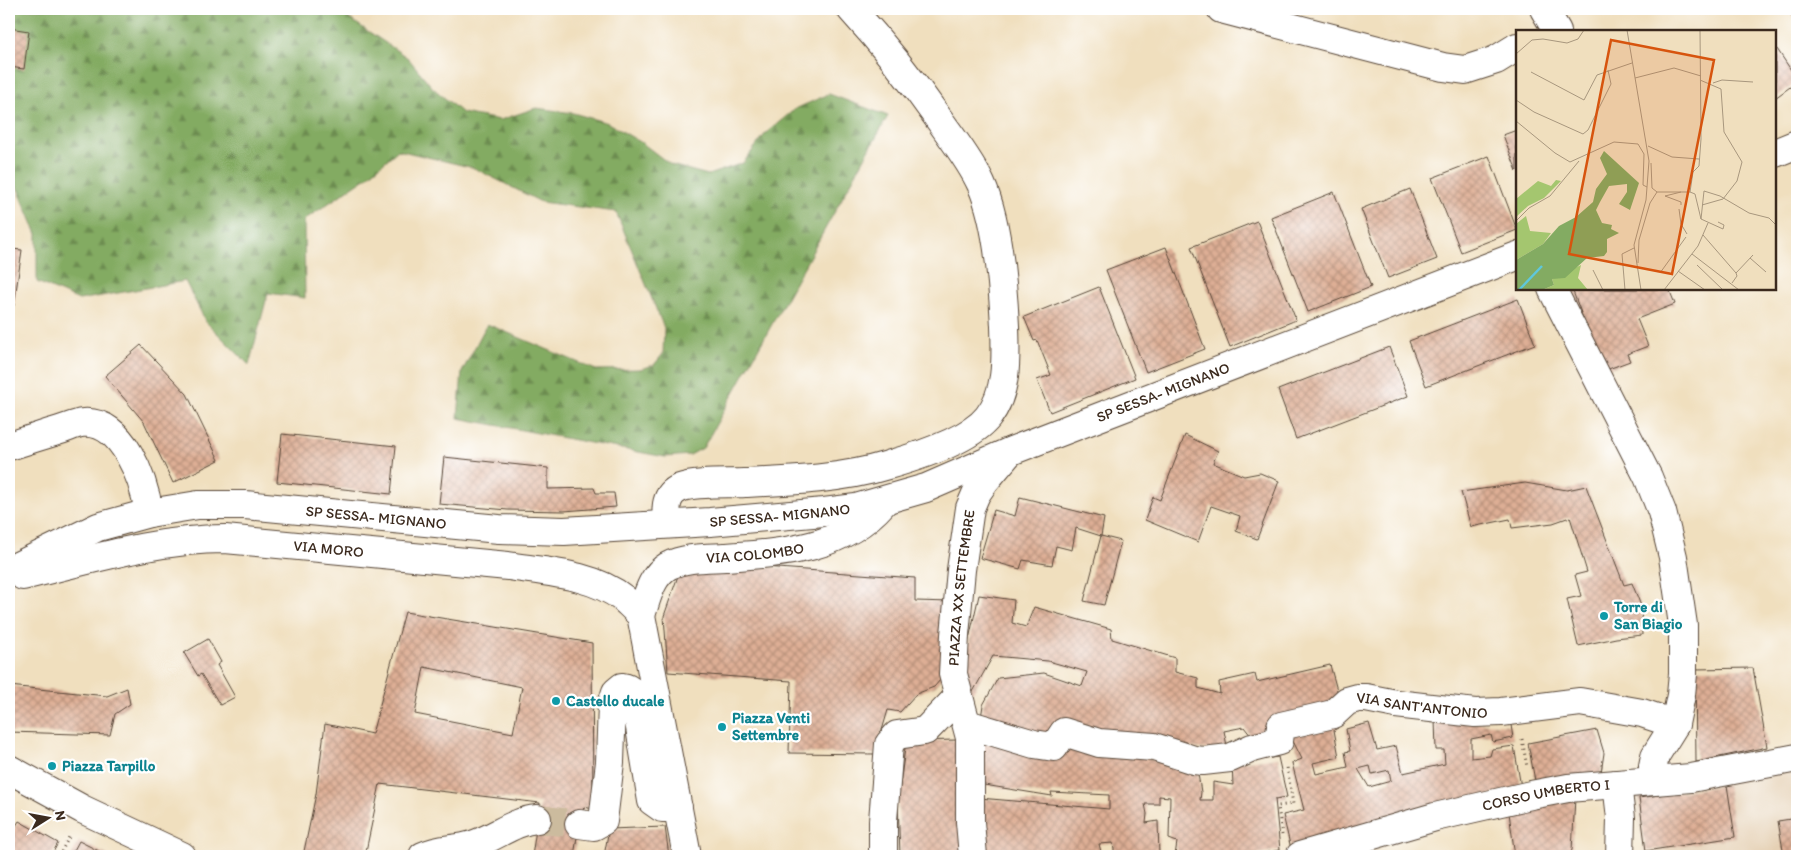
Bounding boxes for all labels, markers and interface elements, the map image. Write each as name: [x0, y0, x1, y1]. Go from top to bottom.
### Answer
inset map: [1516, 30, 1776, 290]
street label: SP SESSA- MIGNANO: [1094, 359, 1232, 426]
street label: SP SESSA- MIGNANO: [709, 500, 852, 531]
street label: SP SESSA- MIGNANO: [305, 502, 447, 533]
street label: PIAZZA XX SETTEMBRE: [944, 509, 979, 666]
street label: VIA MORO: [293, 537, 365, 561]
street label: VIA COLOMBO: [706, 539, 806, 567]
place label: Torre di San Biagio: [1613, 598, 1683, 634]
marker: Torre di San Biagio: [1598, 610, 1610, 622]
street label: VIA SANT'ANTONIO: [1356, 689, 1488, 722]
place label: Castello ducale: [566, 692, 665, 710]
marker: Castello ducale: [550, 695, 562, 707]
place label: Piazza Venti Settembre: [732, 709, 810, 744]
marker: Piazza Venti Settembre: [716, 721, 728, 733]
place label: Piazza Tarpillo: [62, 757, 156, 776]
marker: Piazza Tarpillo: [46, 760, 58, 772]
street label: CORSO UMBERTO I: [1480, 776, 1611, 815]
north arrow: [22, 792, 72, 842]
text: N: [51, 809, 70, 822]

